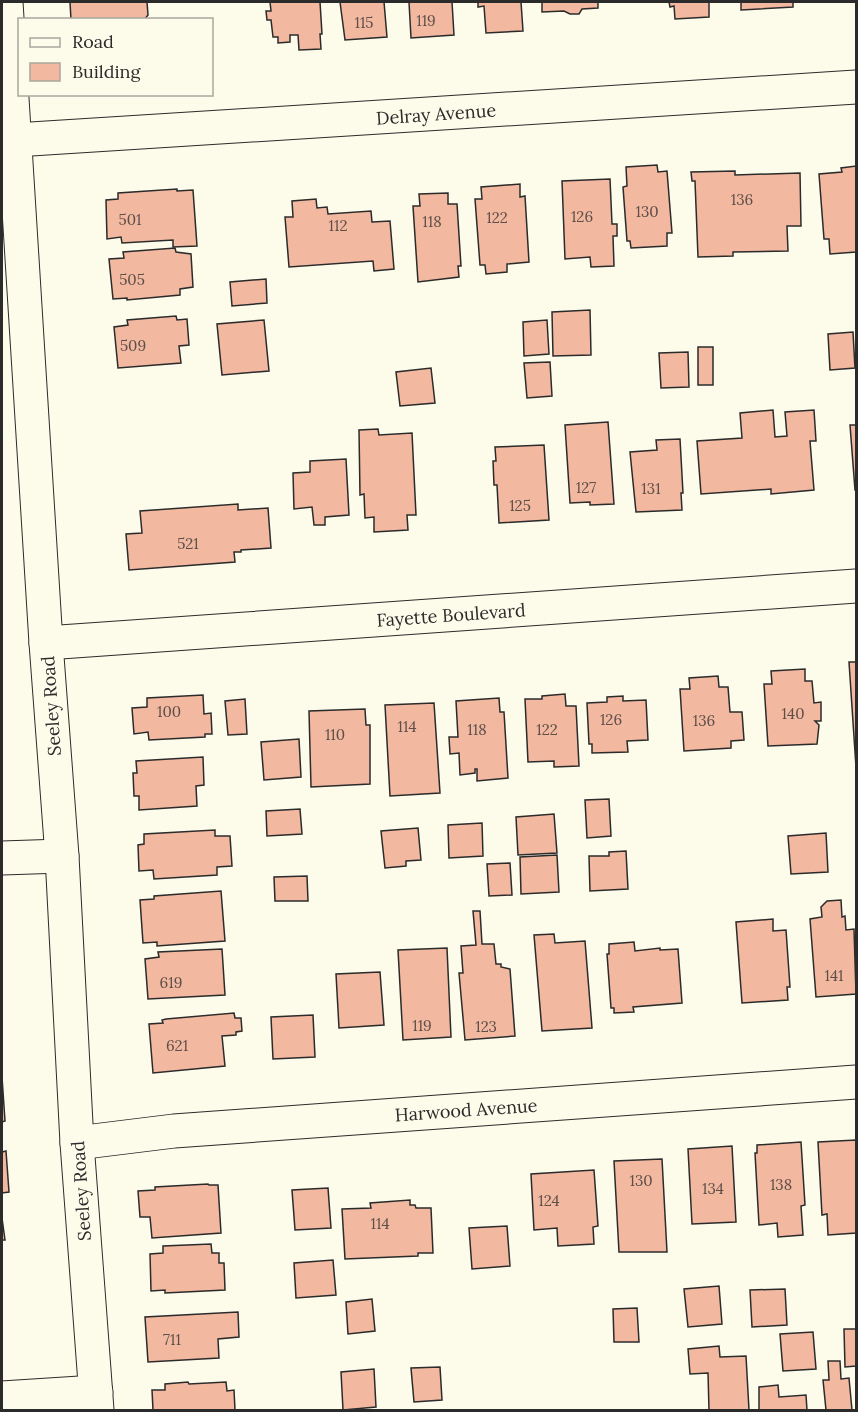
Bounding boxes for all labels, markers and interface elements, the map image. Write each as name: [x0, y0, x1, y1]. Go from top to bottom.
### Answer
house number: 119: [416, 11, 436, 30]
house number: 115: [354, 13, 374, 32]
legend: [18, 18, 213, 96]
text: Road: [72, 30, 114, 53]
text: Building: [72, 60, 142, 83]
street label: Delray Avenue: [375, 98, 497, 130]
house number: 136: [731, 190, 753, 209]
house number: 130: [635, 202, 659, 221]
house number: 126: [571, 207, 593, 226]
house number: 122: [486, 208, 508, 227]
house number: 501: [119, 210, 141, 229]
house number: 118: [422, 212, 442, 231]
house number: 112: [329, 216, 347, 235]
house number: 505: [119, 270, 145, 289]
house number: 509: [120, 336, 146, 355]
house number: 127: [576, 478, 596, 497]
house number: 131: [641, 479, 661, 498]
house number: 125: [509, 496, 531, 515]
house number: 521: [177, 534, 199, 553]
street label: Fayette Boulevard: [376, 598, 527, 632]
street label: Seeley Road: [36, 655, 66, 757]
house number: 100: [157, 702, 181, 721]
house number: 140: [782, 704, 804, 723]
house number: 126: [600, 710, 622, 729]
house number: 136: [693, 711, 715, 730]
house number: 114: [397, 717, 417, 736]
house number: 118: [467, 720, 487, 739]
house number: 122: [536, 720, 558, 739]
house number: 110: [325, 725, 345, 744]
house number: 141: [824, 966, 844, 985]
house number: 619: [160, 973, 182, 992]
house number: 119: [412, 1016, 432, 1035]
house number: 123: [475, 1017, 497, 1036]
house number: 621: [166, 1036, 188, 1055]
street label: Harwood Avenue: [394, 1094, 538, 1126]
street label: Seeley Road: [66, 1140, 96, 1242]
house number: 130: [629, 1171, 653, 1190]
house number: 138: [770, 1175, 792, 1194]
house number: 134: [702, 1179, 724, 1198]
house number: 124: [538, 1191, 560, 1210]
house number: 114: [370, 1214, 390, 1233]
house number: 711: [163, 1330, 181, 1349]

